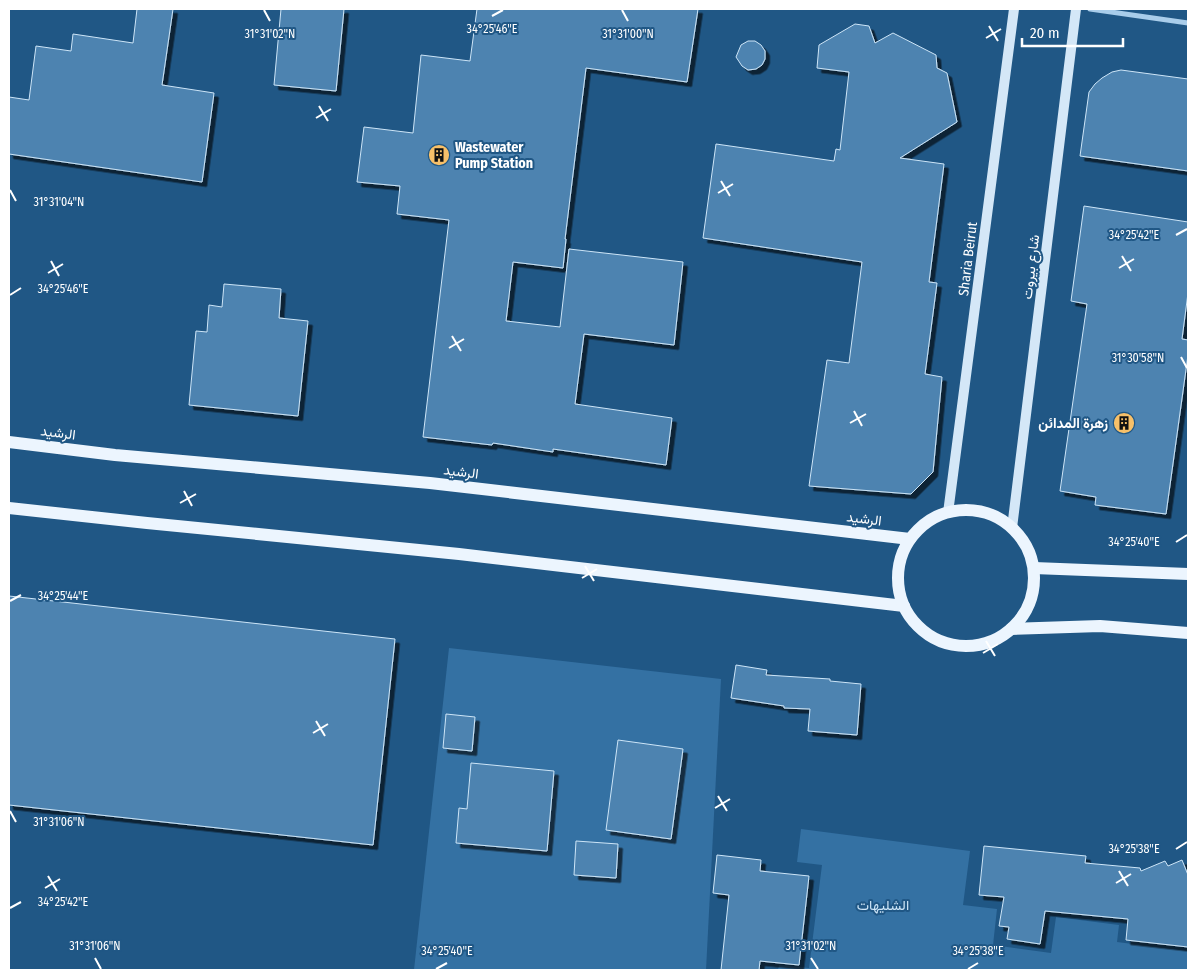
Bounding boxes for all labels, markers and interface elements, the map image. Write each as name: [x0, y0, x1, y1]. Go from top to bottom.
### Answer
scale bar: [1022, 15, 1123, 47]
text: 34°25'46"E: [467, 22, 518, 36]
text: 20 m: [1030, 24, 1060, 42]
text: 31°31'02"N: [245, 27, 295, 41]
text: 31°31'00"N: [602, 27, 654, 41]
place label: Wastewater Pump Station: [455, 139, 533, 172]
building icon: Wastewater Pump Station: [427, 143, 451, 167]
text: 31°31'04"N: [34, 195, 84, 209]
street label: Sharia Beirut: [955, 221, 981, 297]
text: 34°25'42"E: [1109, 228, 1160, 242]
street label: شارع بيروت: [1019, 234, 1045, 300]
text: 34°25'46"E: [38, 282, 89, 296]
text: 31°30'58"N: [1112, 351, 1164, 365]
building icon: زهرة المدائن: [1112, 411, 1136, 435]
place label: زهرة المدائن: [1038, 415, 1108, 432]
street label: الرشيد: [40, 422, 76, 444]
street label: الرشيد: [443, 461, 479, 483]
street label: الرشيد: [846, 508, 882, 530]
text: 34°25'40"E: [1108, 535, 1160, 549]
text: 34°25'44"E: [38, 589, 89, 603]
text: 31°31'06"N: [33, 815, 85, 829]
text: 34°25'38"E: [1108, 842, 1160, 856]
text: 34°25'42"E: [38, 895, 89, 909]
park label: الشليهات: [857, 897, 909, 914]
text: 31°31'06"N: [69, 939, 121, 953]
text: 31°31'02"N: [786, 939, 836, 953]
text: 34°25'40"E: [421, 944, 473, 958]
text: 34°25'38"E: [952, 944, 1004, 958]

